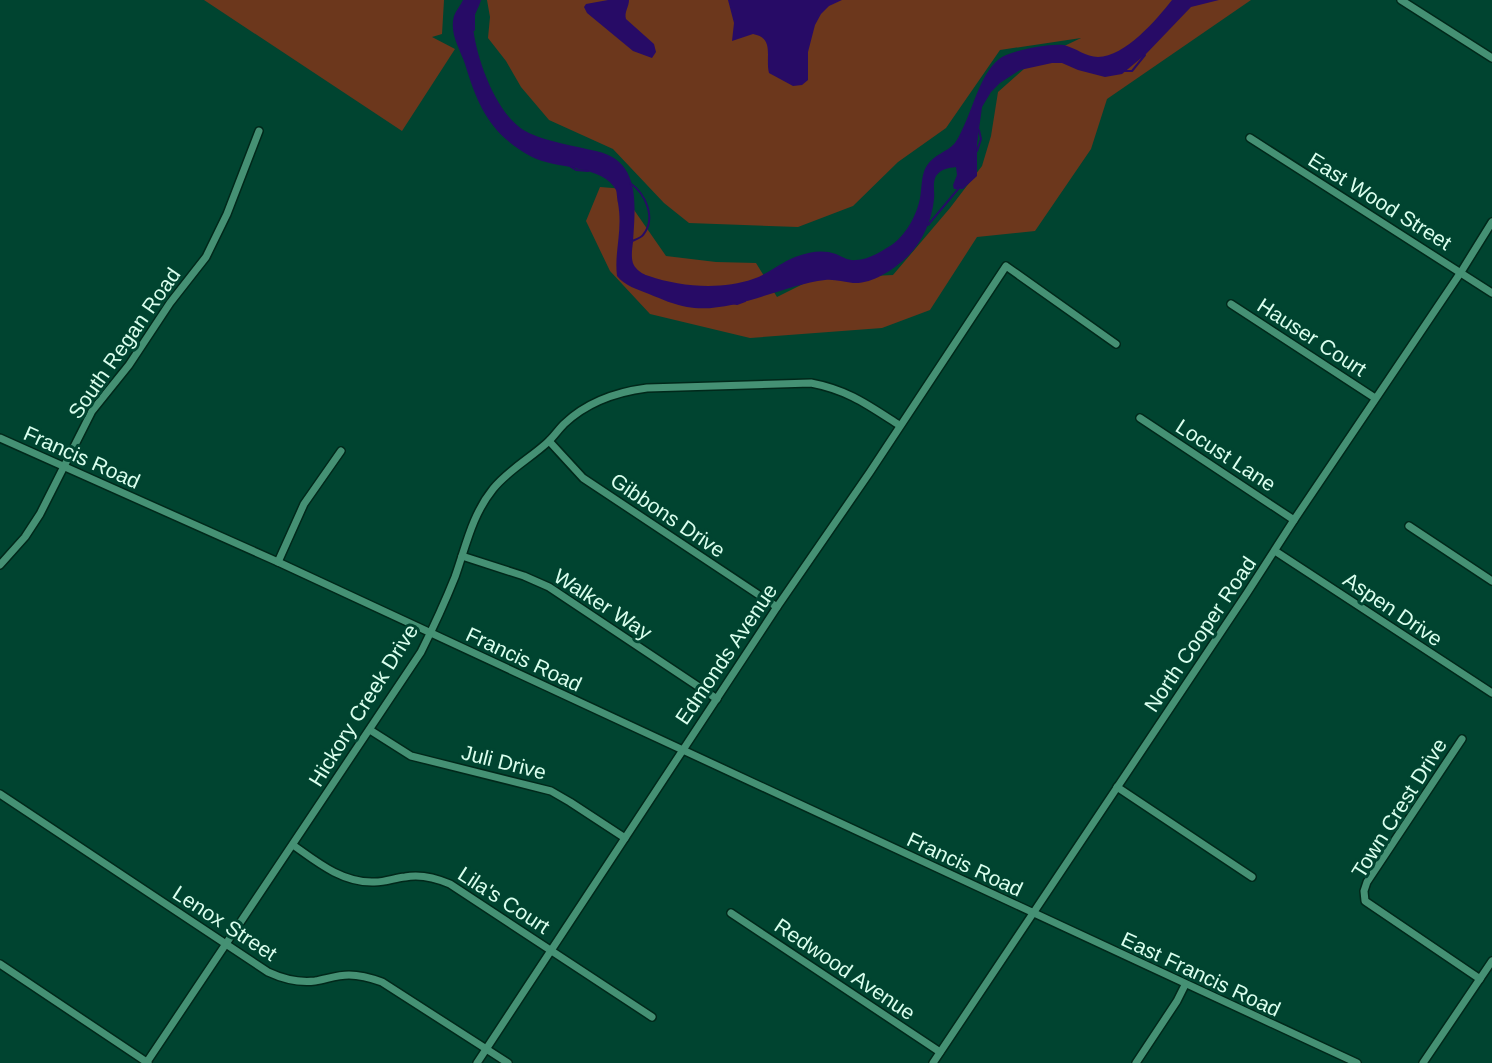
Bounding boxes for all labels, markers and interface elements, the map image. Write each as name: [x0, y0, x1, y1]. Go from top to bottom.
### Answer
street label: East Wood Street: [1304, 148, 1456, 254]
street label: South Regan Road: [63, 263, 185, 423]
street label: Hauser Court: [1253, 293, 1371, 381]
street label: Locust Lane: [1172, 414, 1280, 496]
street label: Francis Road: [20, 421, 144, 493]
street label: Gibbons Drive: [606, 468, 730, 562]
street label: North Cooper Road: [1140, 552, 1260, 716]
street label: Walker Way: [550, 564, 656, 644]
street label: Aspen Drive: [1339, 567, 1447, 651]
street label: Edmonds Avenue: [671, 579, 781, 729]
street label: Hickory Creek Drive: [304, 620, 422, 790]
street label: Francis Road: [463, 622, 585, 696]
street label: Town Crest Drive: [1347, 734, 1451, 882]
street label: Juli Drive: [459, 740, 549, 784]
street label: Francis Road: [904, 827, 1026, 901]
street label: Lila's Court: [454, 862, 554, 938]
street label: Lenox Street: [169, 881, 281, 965]
street label: Redwood Avenue: [770, 914, 920, 1024]
street label: East Francis Road: [1118, 927, 1284, 1021]

